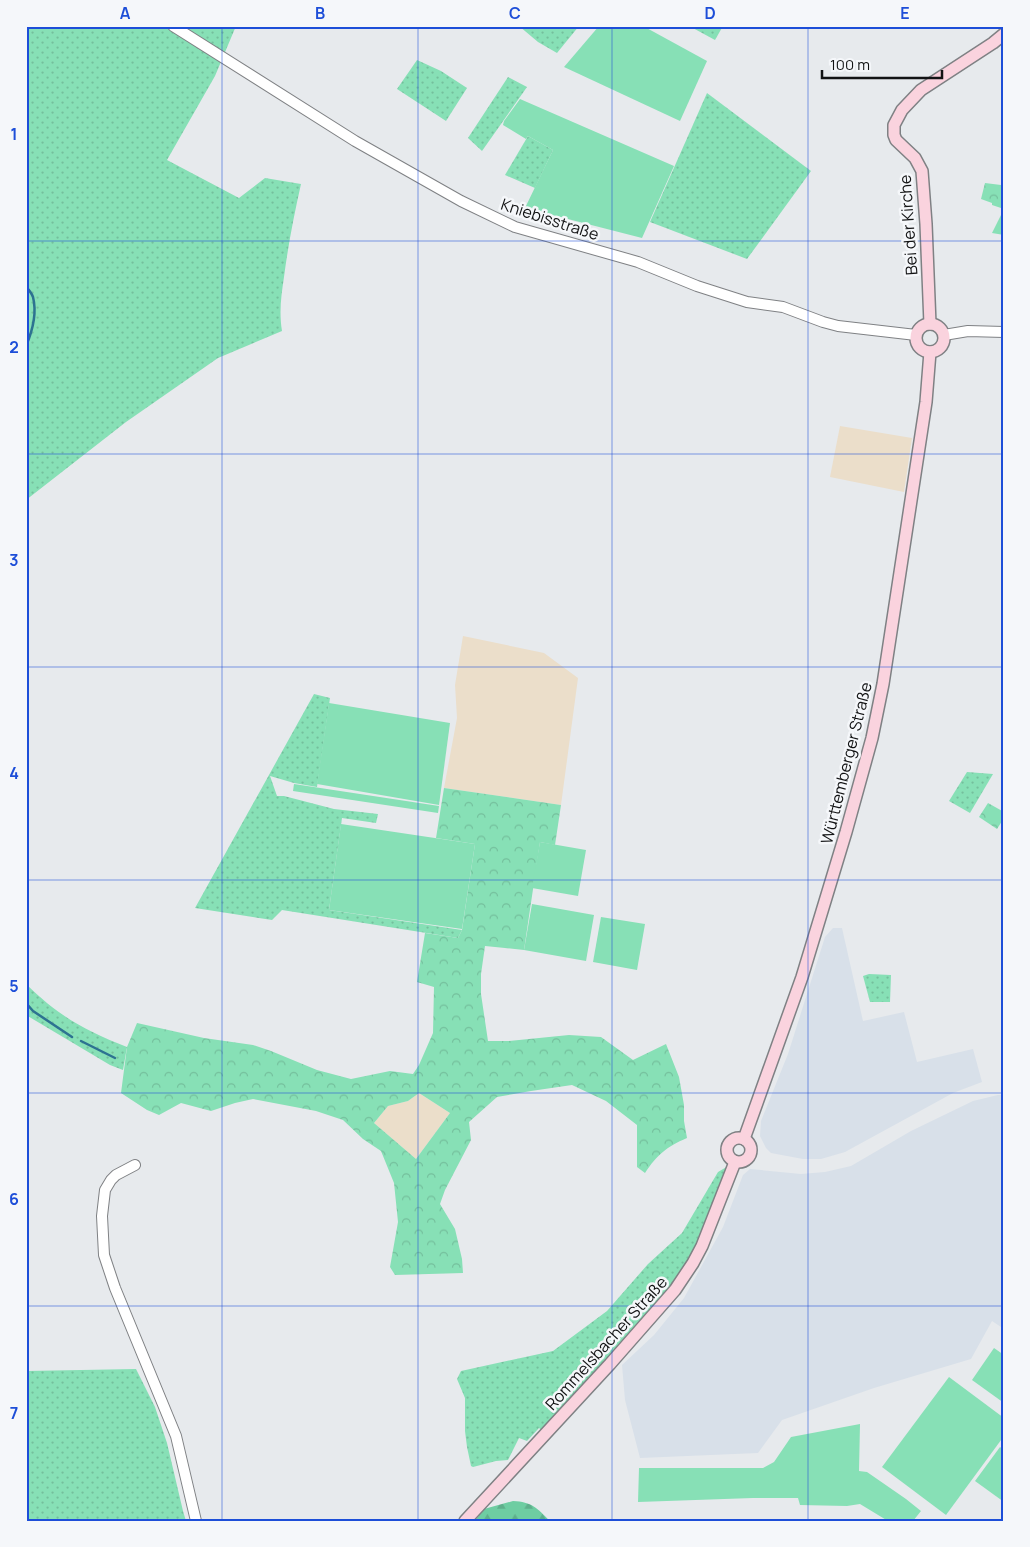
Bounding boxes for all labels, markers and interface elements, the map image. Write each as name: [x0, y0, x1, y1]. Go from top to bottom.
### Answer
text: A: [120, 2, 131, 24]
text: B: [315, 2, 325, 24]
text: C: [509, 2, 521, 24]
text: D: [704, 2, 716, 24]
text: E: [900, 2, 910, 24]
scale bar: [822, 48, 942, 80]
text: 100 m: [830, 54, 870, 75]
text: 1: [10, 123, 18, 145]
street label: Bei der Kirche: [894, 174, 922, 276]
street label: Kniebisstraße: [498, 193, 602, 245]
text: 2: [9, 336, 19, 358]
text: 3: [9, 549, 19, 571]
street label: Württemberger Straße: [815, 680, 877, 846]
text: 4: [9, 762, 19, 784]
text: 5: [9, 975, 19, 997]
text: 6: [9, 1188, 19, 1210]
street label: Rommelsbacher Straße: [540, 1271, 672, 1415]
text: 7: [10, 1402, 18, 1424]

